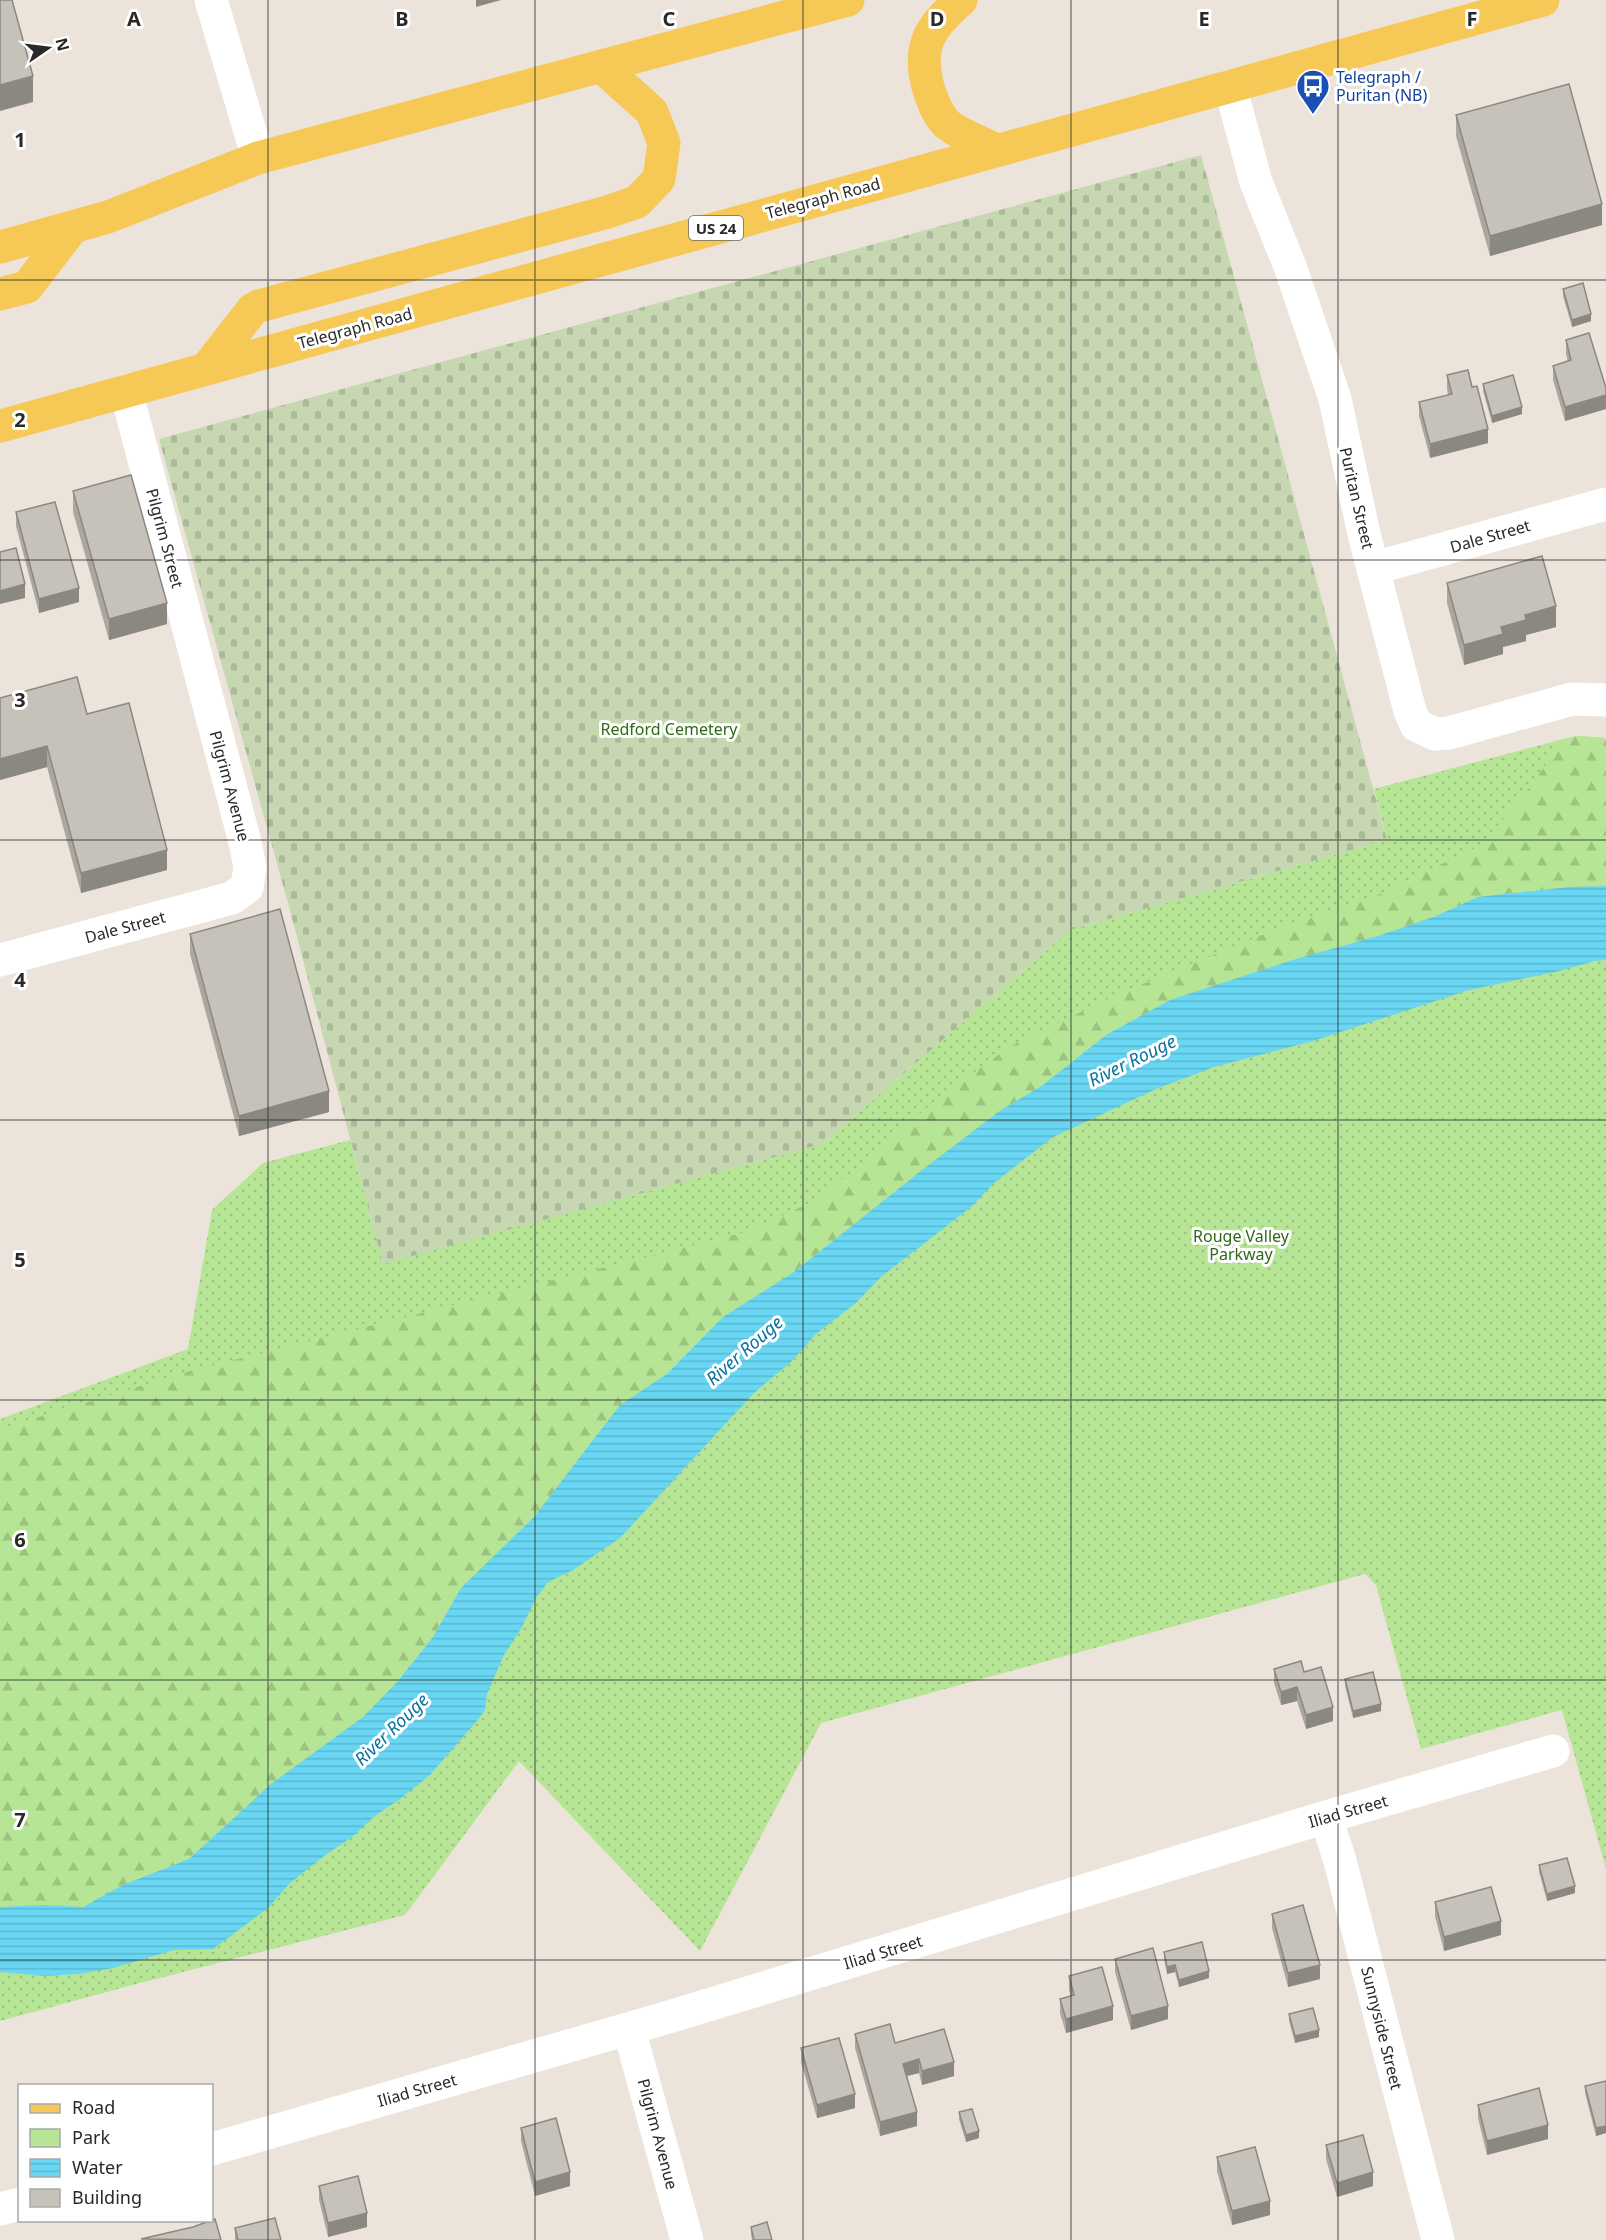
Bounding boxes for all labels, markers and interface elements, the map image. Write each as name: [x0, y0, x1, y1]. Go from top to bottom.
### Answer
text: A: [127, 5, 141, 32]
text: B: [395, 5, 409, 32]
text: C: [663, 5, 676, 32]
text: D: [930, 5, 944, 32]
text: E: [1198, 5, 1210, 32]
text: F: [1467, 5, 1477, 32]
north arrow: [18, 18, 78, 78]
text: N: [50, 35, 75, 53]
place label: Telegraph / Puritan (NB): [1336, 66, 1427, 106]
bus stop icon: Telegraph / Puritan (NB): [1295, 68, 1331, 115]
text: 1: [14, 126, 26, 153]
street label: Telegraph Road: [763, 172, 883, 224]
road number: US 24: [689, 216, 743, 240]
street label: Telegraph Road: [295, 302, 415, 354]
text: 2: [14, 406, 26, 433]
street label: Puritan Street: [1335, 445, 1379, 551]
street label: Pilgrim Street: [141, 486, 189, 590]
street label: Dale Street: [1447, 514, 1533, 558]
text: 3: [14, 686, 26, 713]
park label: Redford Cemetery: [601, 718, 738, 740]
street label: Pilgrim Avenue: [205, 728, 255, 844]
street label: Dale Street: [82, 906, 168, 948]
text: 4: [14, 966, 26, 993]
water label: River Rouge: [1084, 1029, 1180, 1091]
park label: Rouge Valley Parkway: [1193, 1225, 1290, 1265]
text: 5: [14, 1246, 26, 1273]
water label: River Rouge: [700, 1310, 788, 1390]
text: 6: [14, 1526, 26, 1553]
water label: River Rouge: [349, 1688, 433, 1770]
street label: Iliad Street: [1306, 1789, 1390, 1833]
text: 7: [14, 1806, 26, 1833]
street label: Iliad Street: [841, 1930, 925, 1974]
street label: Sunnyside Street: [1356, 1964, 1408, 2092]
street label: Iliad Street: [375, 2068, 459, 2112]
street label: Pilgrim Avenue: [633, 2076, 683, 2192]
legend: [18, 2084, 213, 2222]
text: Road: [72, 2095, 115, 2119]
text: Park: [72, 2125, 110, 2149]
text: Water: [72, 2155, 123, 2179]
text: Building: [72, 2185, 142, 2209]

